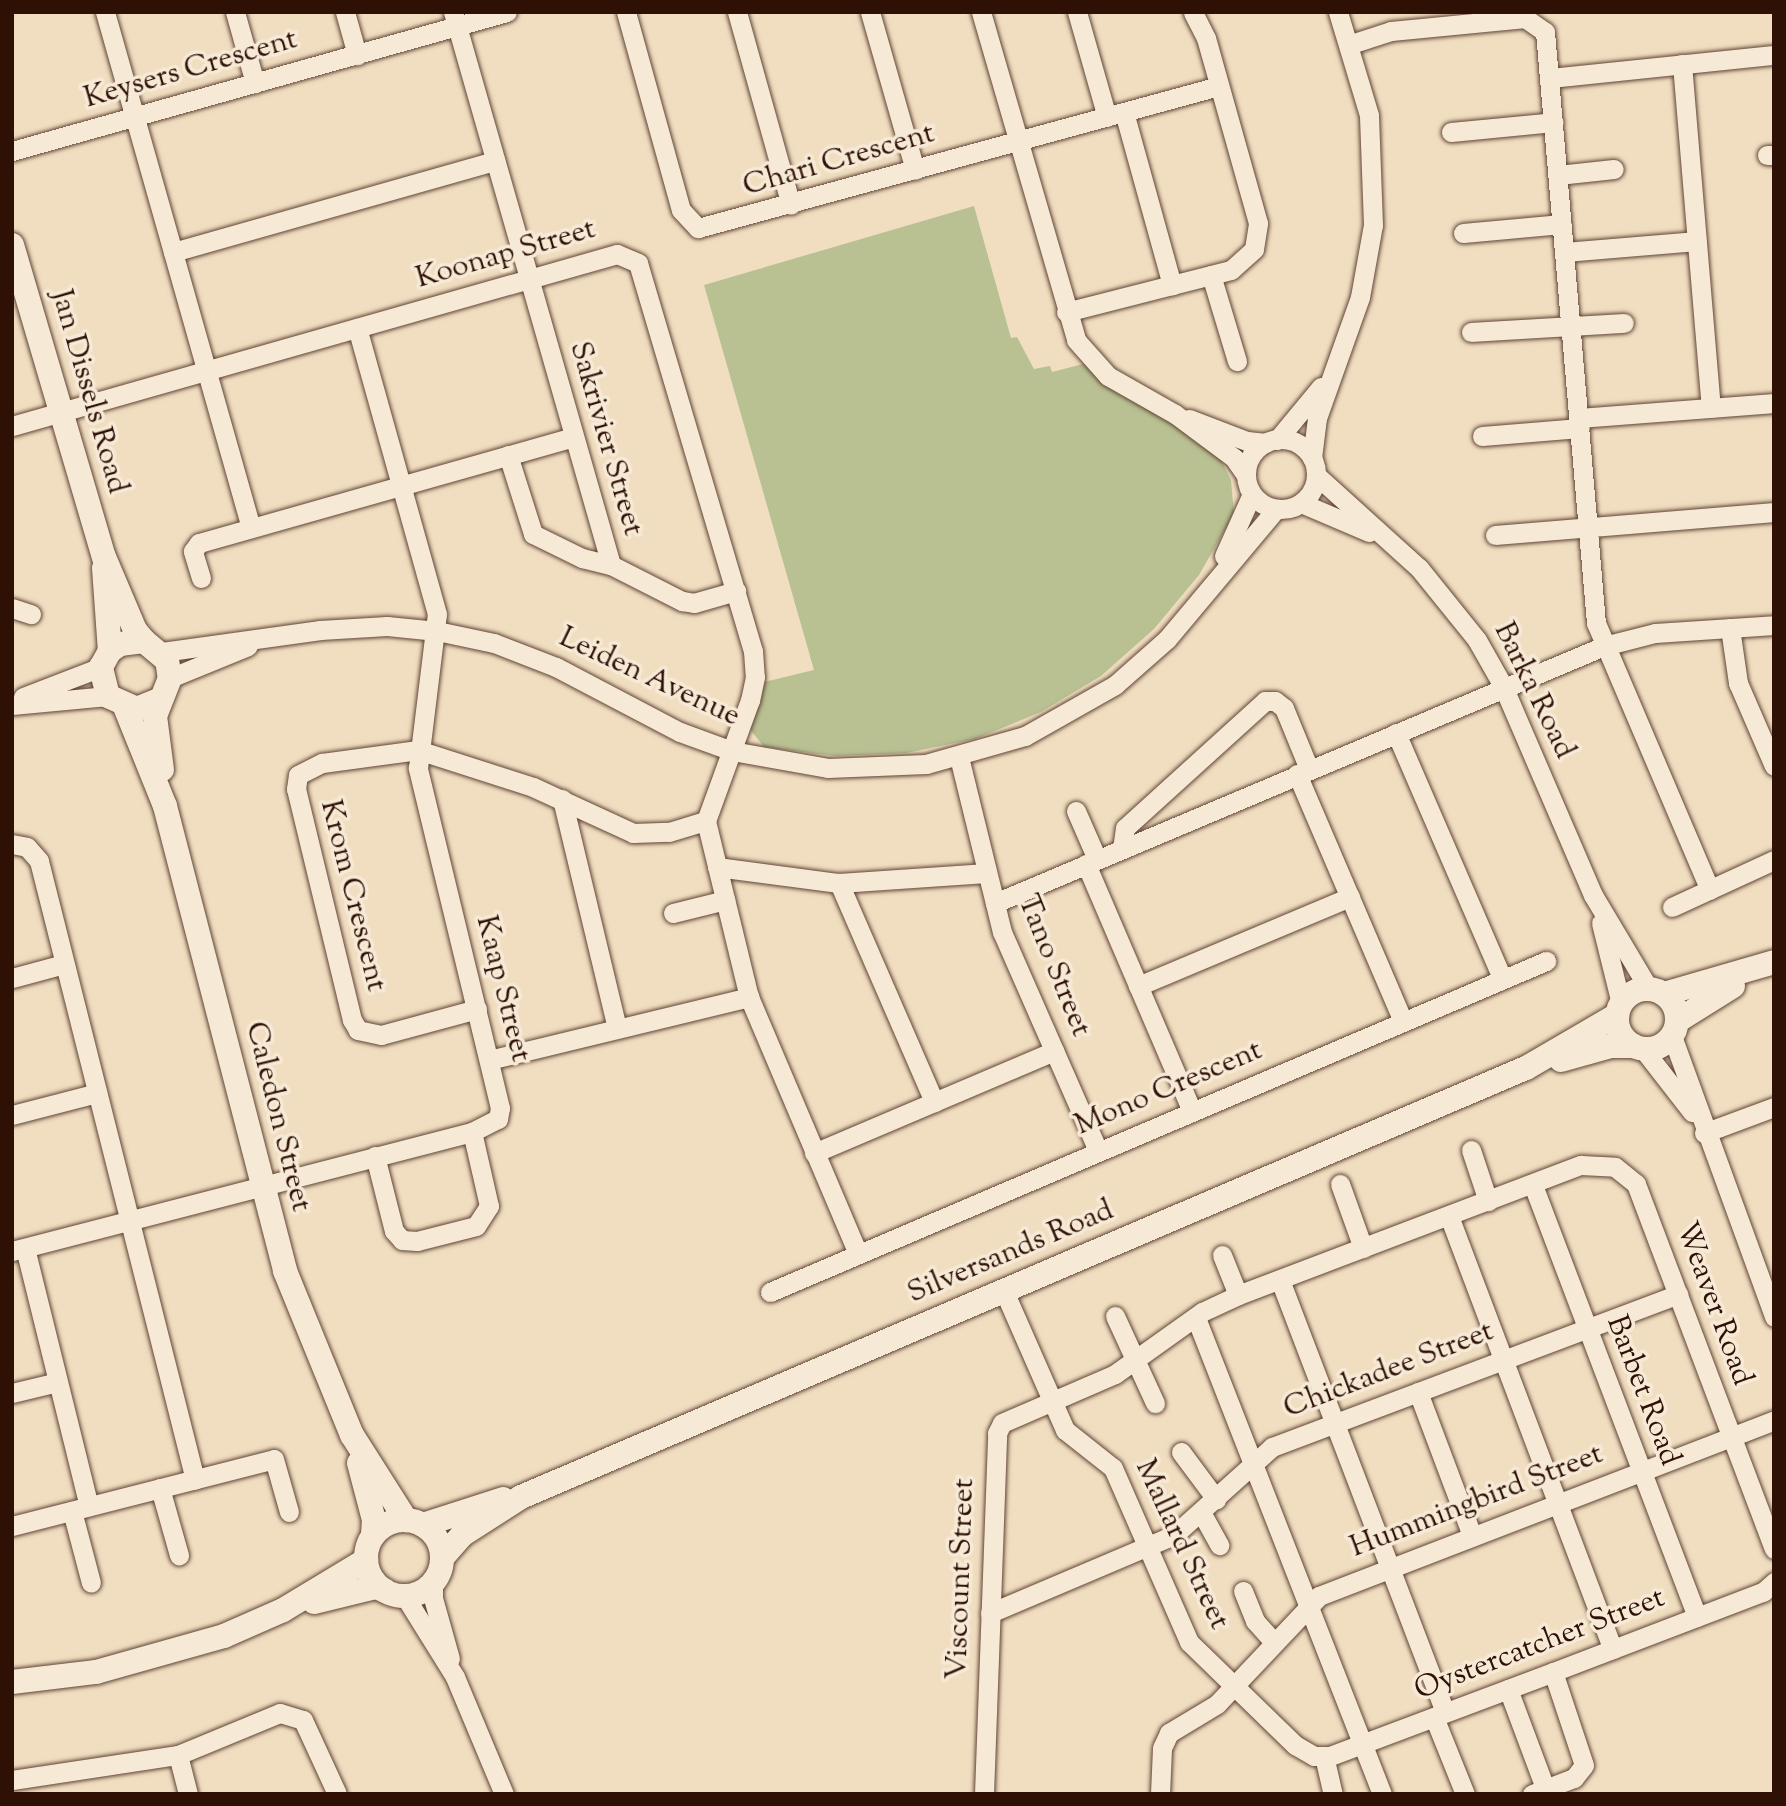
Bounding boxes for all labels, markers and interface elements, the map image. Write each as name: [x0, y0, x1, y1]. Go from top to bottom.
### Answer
street label: Keysers Crescent: [80, 22, 302, 118]
street label: Chari Crescent: [739, 116, 939, 206]
street label: Koonap Street: [412, 212, 600, 298]
street label: Jan Dissels Road: [42, 286, 134, 498]
street label: Sakrivier Street: [560, 338, 650, 540]
street label: Barka Road: [1485, 617, 1581, 765]
street label: Leiden Avenue: [553, 620, 745, 736]
street label: Krom Crescent: [311, 797, 393, 995]
street label: Tano Street: [1008, 890, 1098, 1042]
street label: Kaap Street: [466, 912, 538, 1066]
street label: Caledon Street: [236, 1018, 318, 1216]
street label: Mono Crescent: [1070, 1033, 1268, 1145]
street label: Silversands Road: [903, 1193, 1119, 1313]
street label: Weaver Road: [1667, 1217, 1759, 1391]
street label: Barbet Road: [1597, 1311, 1687, 1471]
street label: Chickadee Street: [1279, 1314, 1499, 1428]
street label: Hummingbird Street: [1346, 1437, 1608, 1567]
street label: Mallard Street: [1126, 1454, 1236, 1636]
street label: Viscount Street: [940, 1478, 984, 1680]
street label: Oystercatcher Street: [1410, 1581, 1670, 1709]

